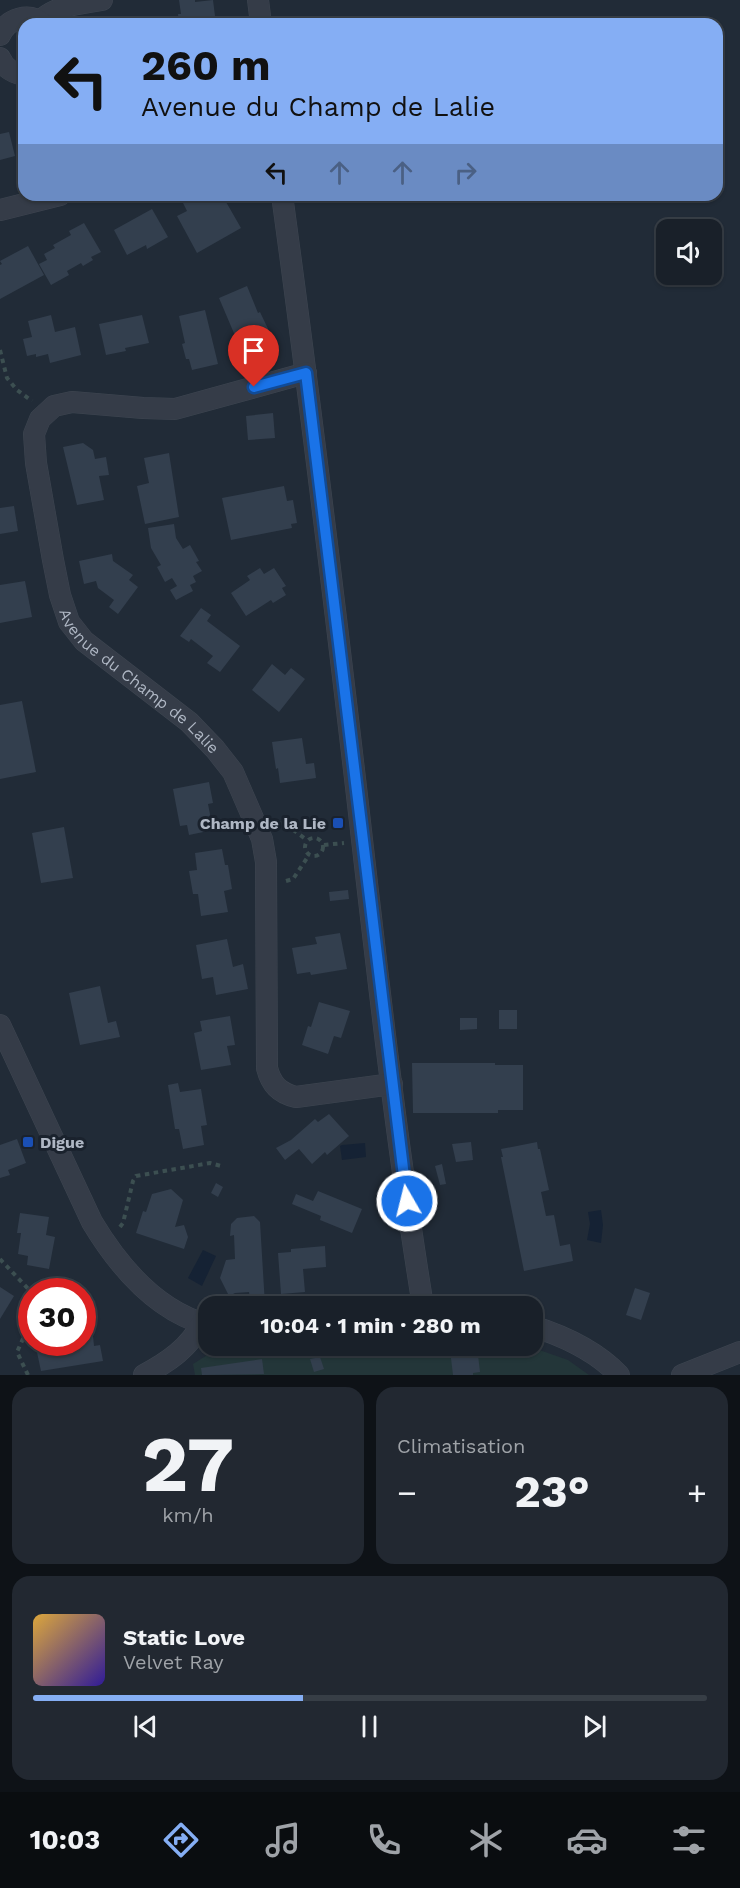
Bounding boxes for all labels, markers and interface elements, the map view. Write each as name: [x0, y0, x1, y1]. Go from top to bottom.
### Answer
text: 260 m: [141, 41, 271, 90]
icon: left: [42, 42, 120, 120]
text: Avenue du Champ de Lalie: [141, 91, 495, 123]
icon: left: [260, 156, 293, 189]
icon: ahead: [323, 156, 356, 189]
icon: ahead: [386, 156, 419, 189]
icon: right: [449, 156, 482, 189]
map controls: [656, 219, 722, 285]
button: sound: [656, 219, 722, 285]
pin: [228, 325, 279, 387]
icon: arrive: [237, 334, 270, 367]
street label: Avenue du Champ de Lalie: [56, 606, 223, 757]
place label: Champ de la Lie: [200, 814, 326, 833]
marker: Champ de la Lie: [331, 816, 345, 830]
place label: Digue: [40, 1133, 84, 1152]
marker: Digue: [21, 1135, 35, 1149]
position arrow: [375, 1169, 439, 1233]
speed limit sign: 30: [18, 1278, 96, 1356]
text: 10:04 · 1 min · 280 m: [260, 1313, 481, 1338]
text: 27: [142, 1418, 234, 1510]
text: Climatisation: [397, 1434, 525, 1458]
text: 23°: [514, 1465, 590, 1518]
text: −: [397, 1473, 417, 1512]
text: +: [687, 1473, 707, 1512]
text: km/h: [162, 1503, 214, 1527]
text: Static Love: [123, 1625, 245, 1650]
text: Velvet Ray: [123, 1650, 224, 1674]
icon: previous: [129, 1710, 162, 1743]
icon: pause: [353, 1710, 386, 1743]
icon: next: [578, 1710, 611, 1743]
icon: directions: [160, 1819, 202, 1861]
icon: music: [262, 1819, 304, 1861]
icon: phone: [363, 1819, 405, 1861]
icon: climate: [465, 1819, 507, 1861]
icon: car: [566, 1819, 608, 1861]
icon: filters: [668, 1819, 710, 1861]
text: 10:03: [30, 1824, 100, 1856]

